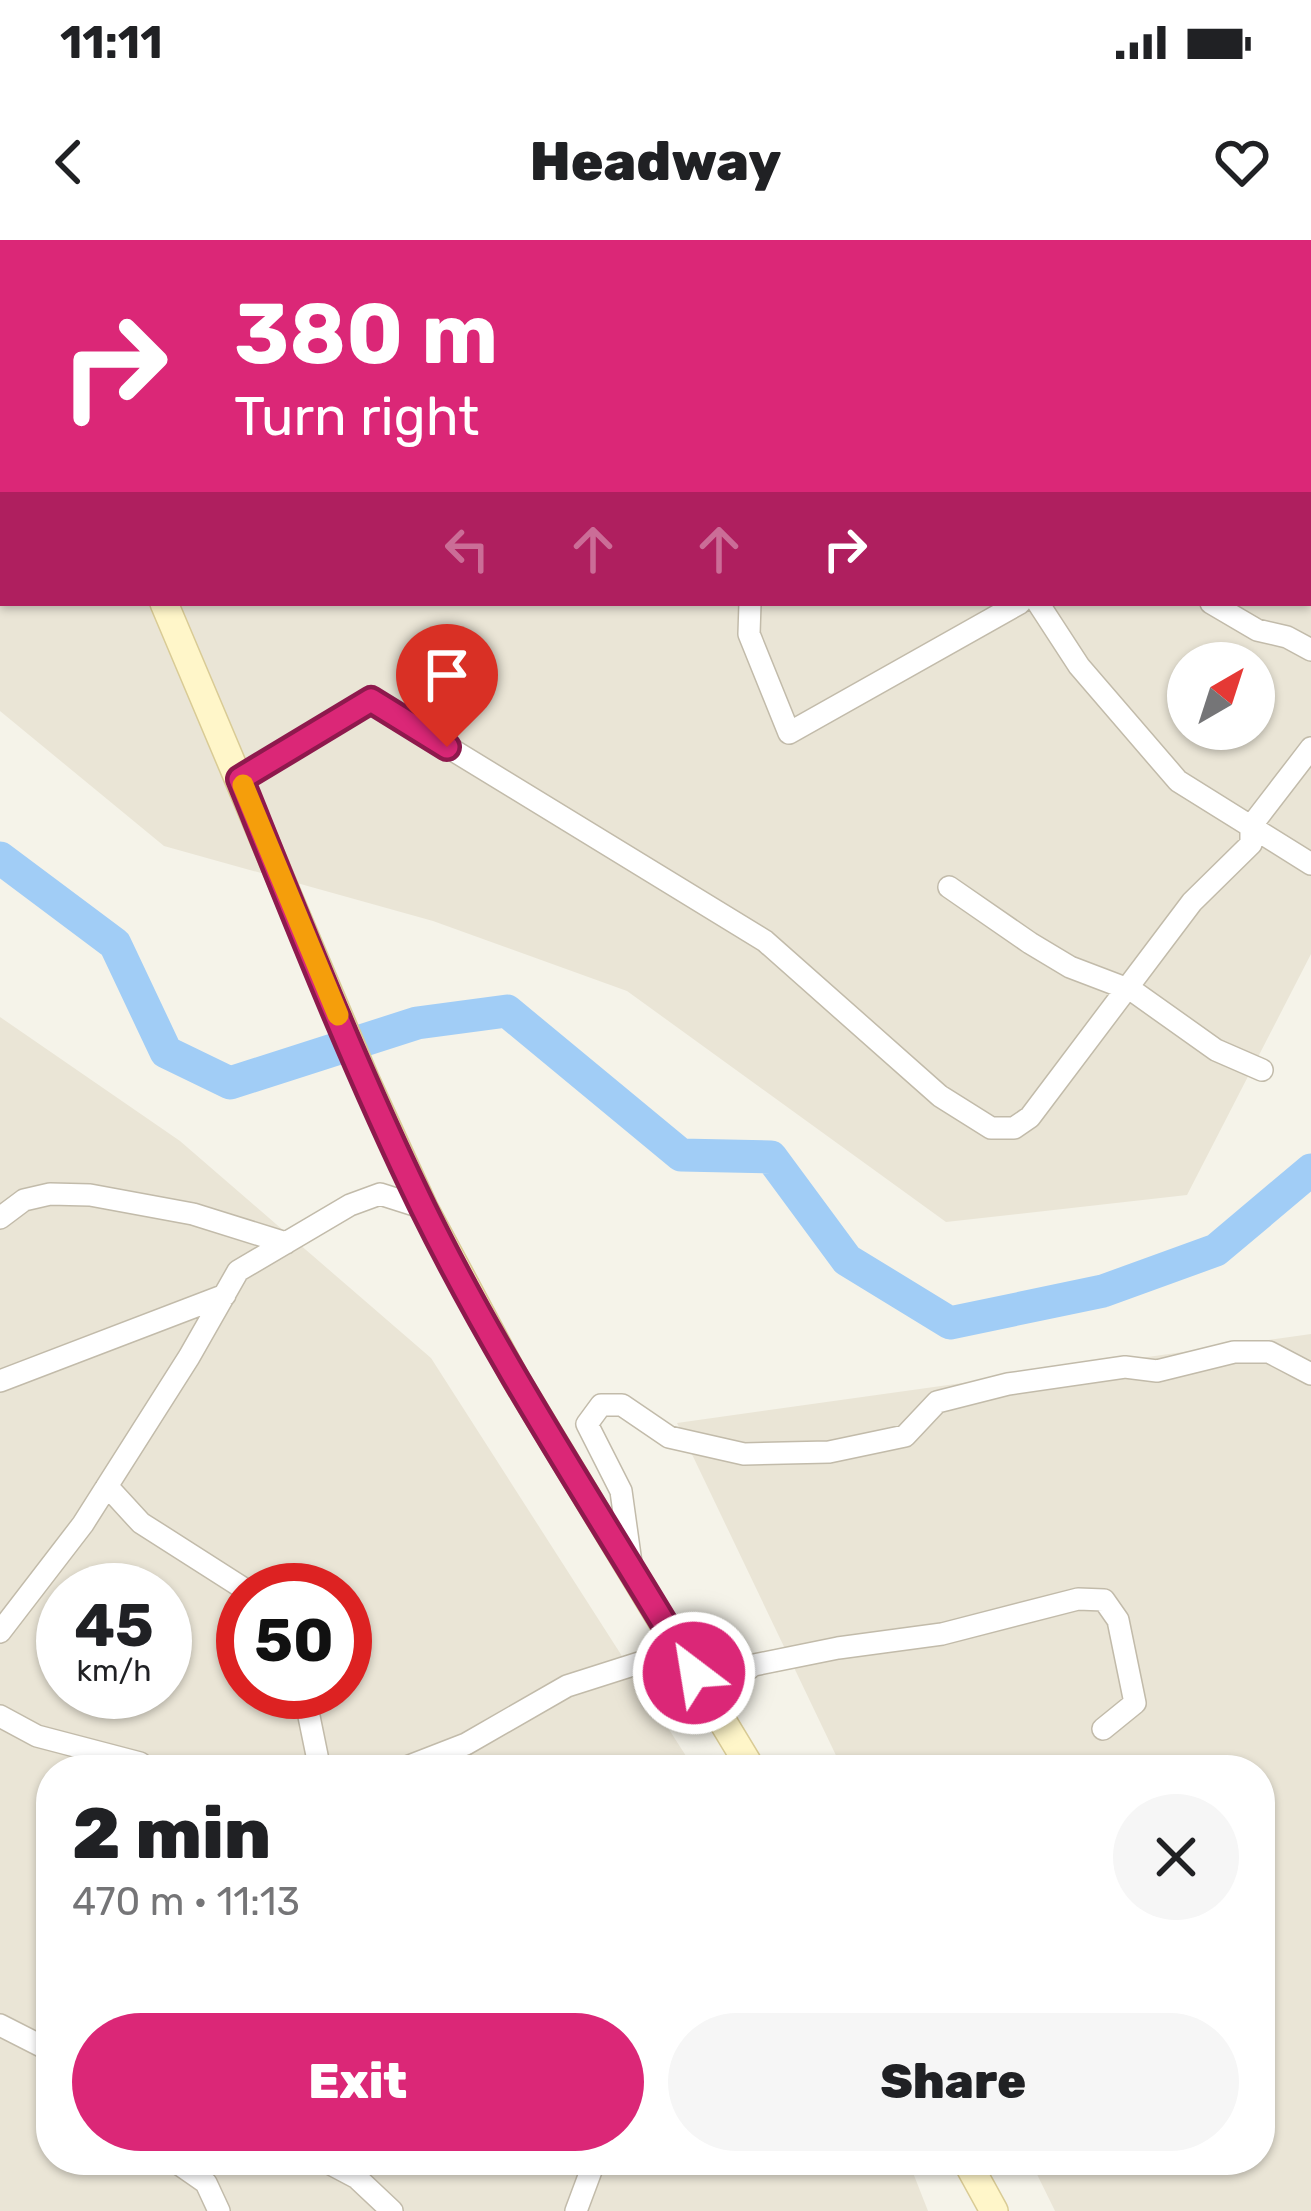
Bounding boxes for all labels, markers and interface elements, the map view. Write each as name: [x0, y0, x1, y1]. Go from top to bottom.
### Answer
text: 11:11: [60, 16, 163, 69]
icon: back: [36, 129, 102, 195]
icon: heart: [1209, 129, 1275, 195]
text: Headway: [530, 130, 781, 194]
text: 380 m: [234, 284, 498, 384]
icon: right: [36, 288, 192, 444]
text: Turn right: [234, 385, 479, 449]
icon: left: [434, 516, 500, 582]
icon: ahead: [560, 516, 626, 582]
icon: ahead: [686, 516, 752, 582]
icon: right: [812, 516, 878, 582]
pin: [396, 624, 498, 747]
icon: arrive: [414, 642, 480, 708]
north arrow: [1167, 642, 1275, 750]
map controls: [1167, 642, 1275, 750]
speed limit sign: 50: [216, 1563, 372, 1719]
text: 45: [74, 1590, 154, 1661]
position arrow: [631, 1610, 757, 1736]
text: km/h: [77, 1653, 151, 1689]
text: 2 min: [72, 1791, 271, 1876]
button: close: [1113, 1794, 1239, 1920]
text: 470 m · 11:13: [72, 1879, 300, 1925]
button: Exit: [72, 2013, 644, 2151]
button: Share: [668, 2013, 1239, 2151]

